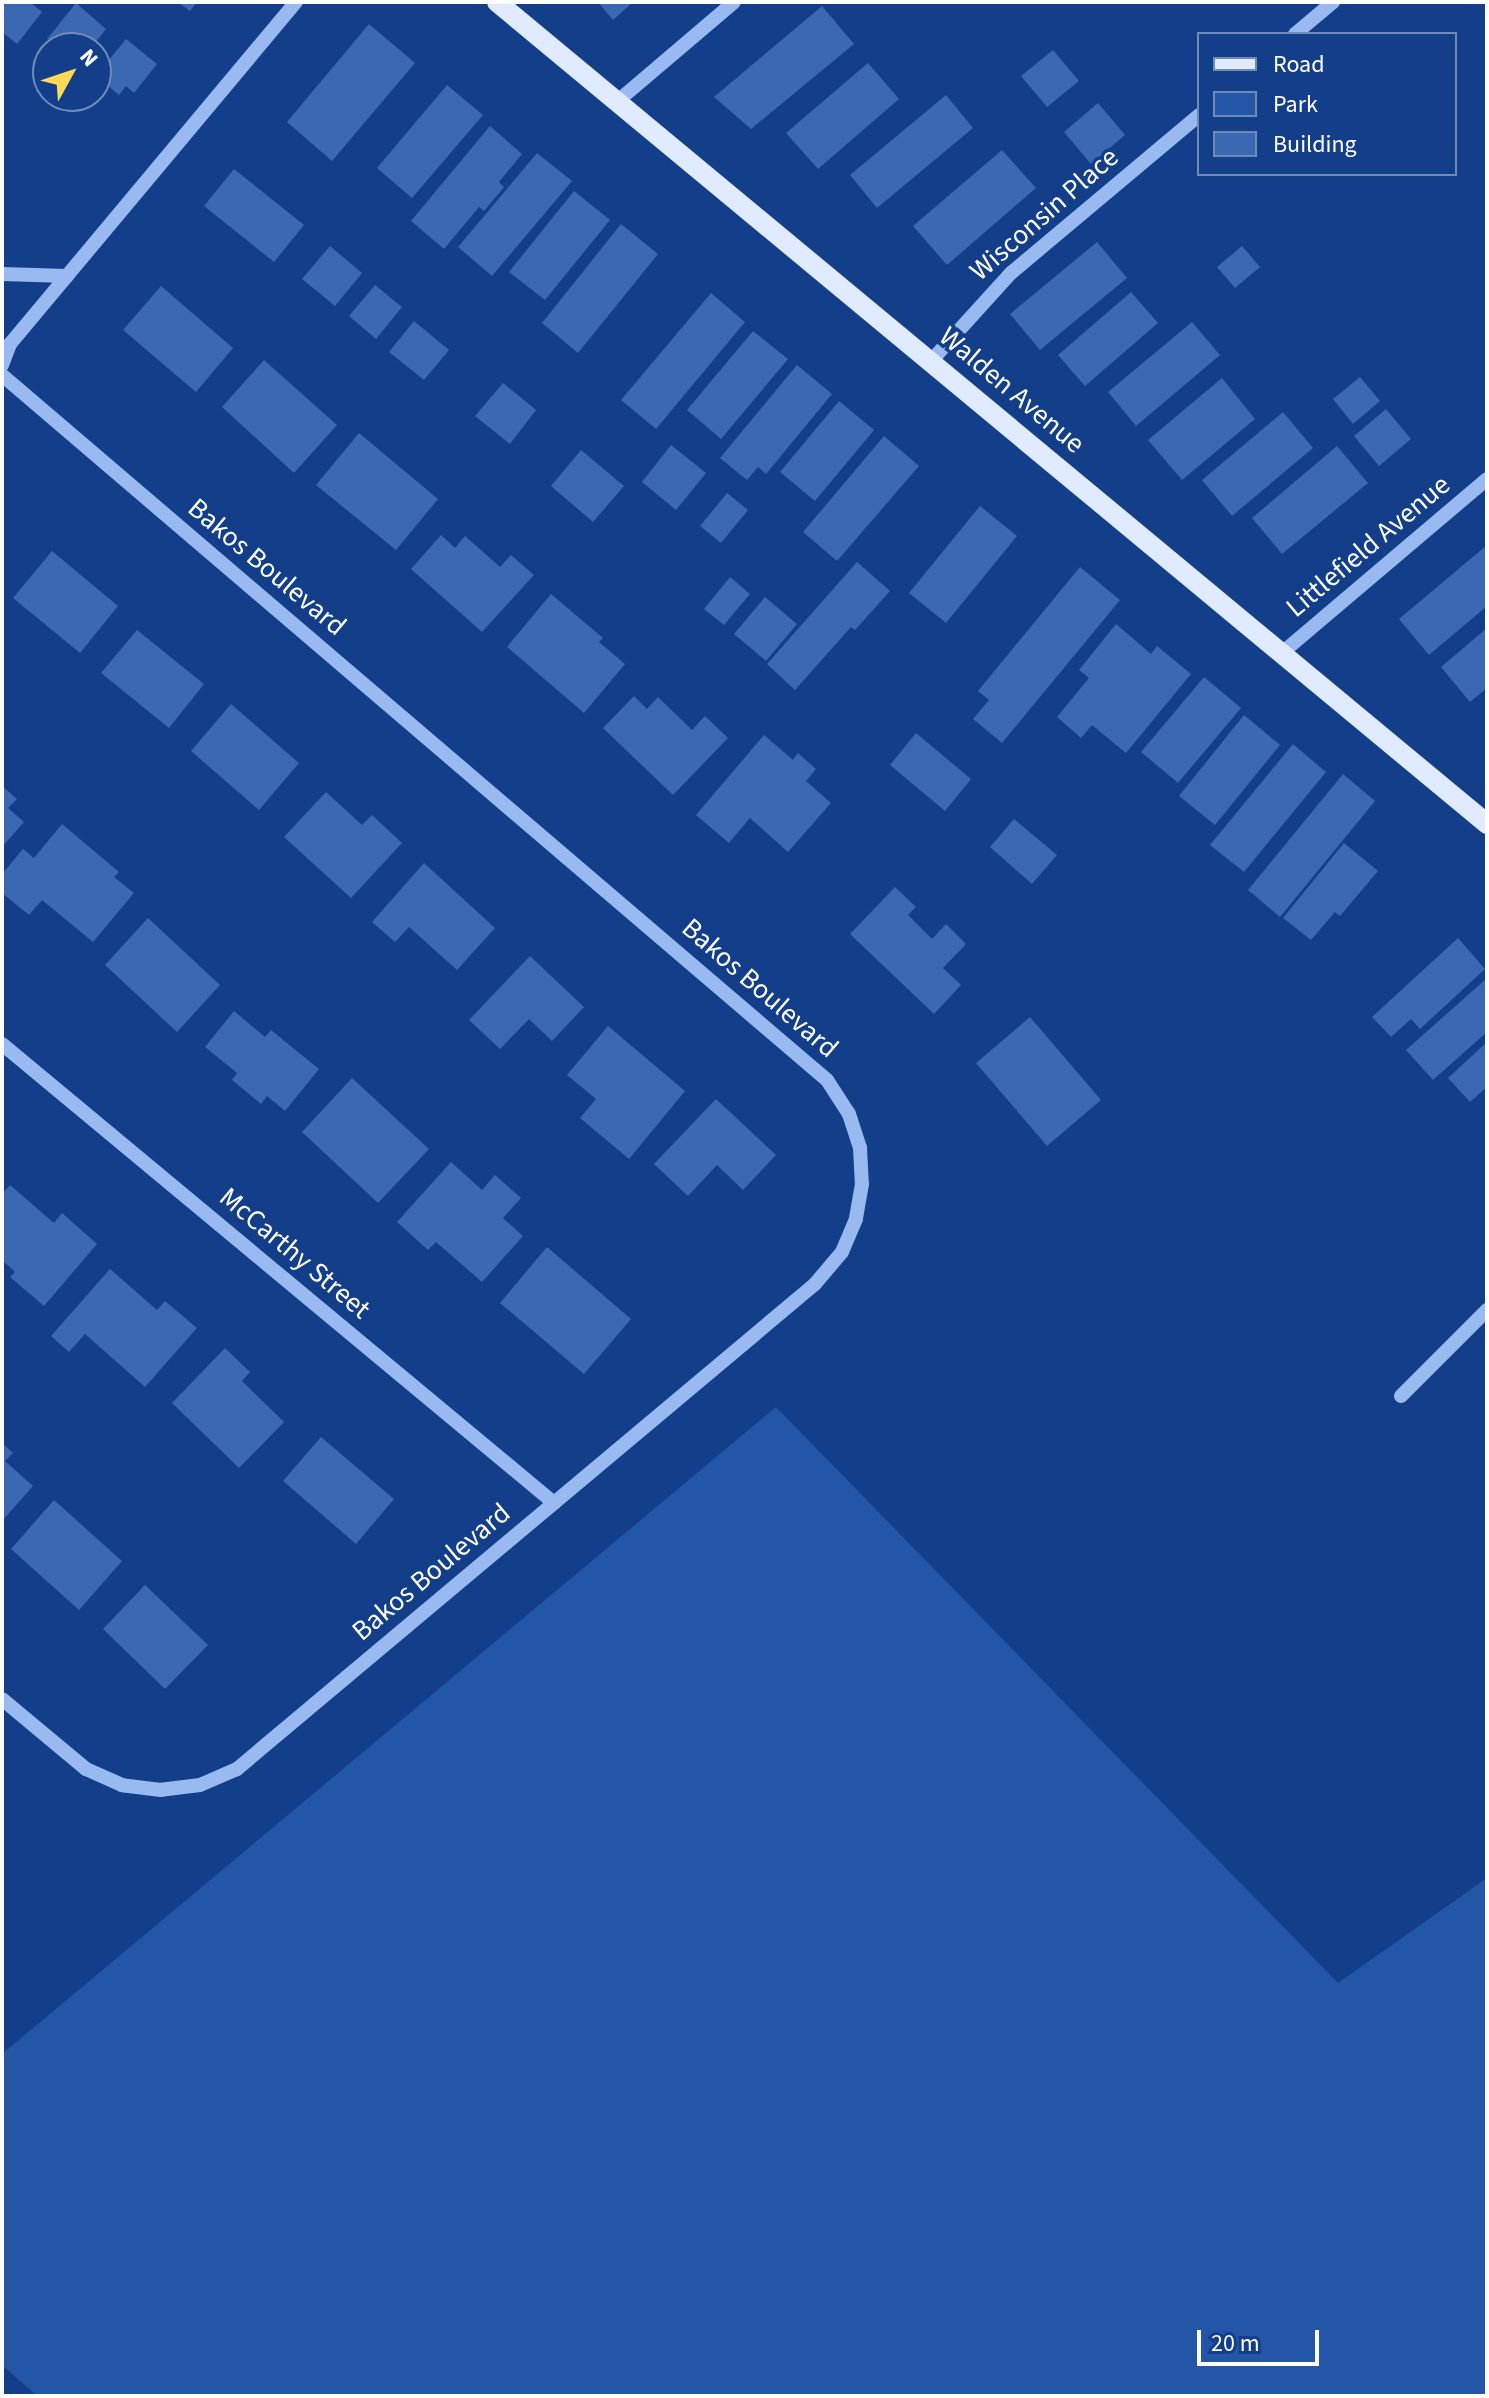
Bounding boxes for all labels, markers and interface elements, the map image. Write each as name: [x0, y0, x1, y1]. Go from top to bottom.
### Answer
north arrow: [32, 32, 112, 112]
legend: [1197, 32, 1457, 176]
text: N: [72, 42, 106, 74]
text: Road: [1273, 47, 1325, 82]
text: Park: [1273, 87, 1318, 122]
text: Building: [1273, 127, 1357, 162]
street label: Wisconsin Place: [963, 140, 1125, 288]
street label: Walden Avenue: [932, 319, 1092, 461]
street label: Littlefield Avenue: [1279, 468, 1457, 624]
street label: Bakos Boulevard: [181, 491, 353, 643]
street label: Bakos Boulevard: [675, 911, 845, 1065]
street label: McCarthy Street: [213, 1180, 377, 1326]
street label: Bakos Boulevard: [345, 1496, 517, 1648]
scale bar: [1201, 2314, 1323, 2364]
text: 20 m: [1211, 2326, 1260, 2361]

